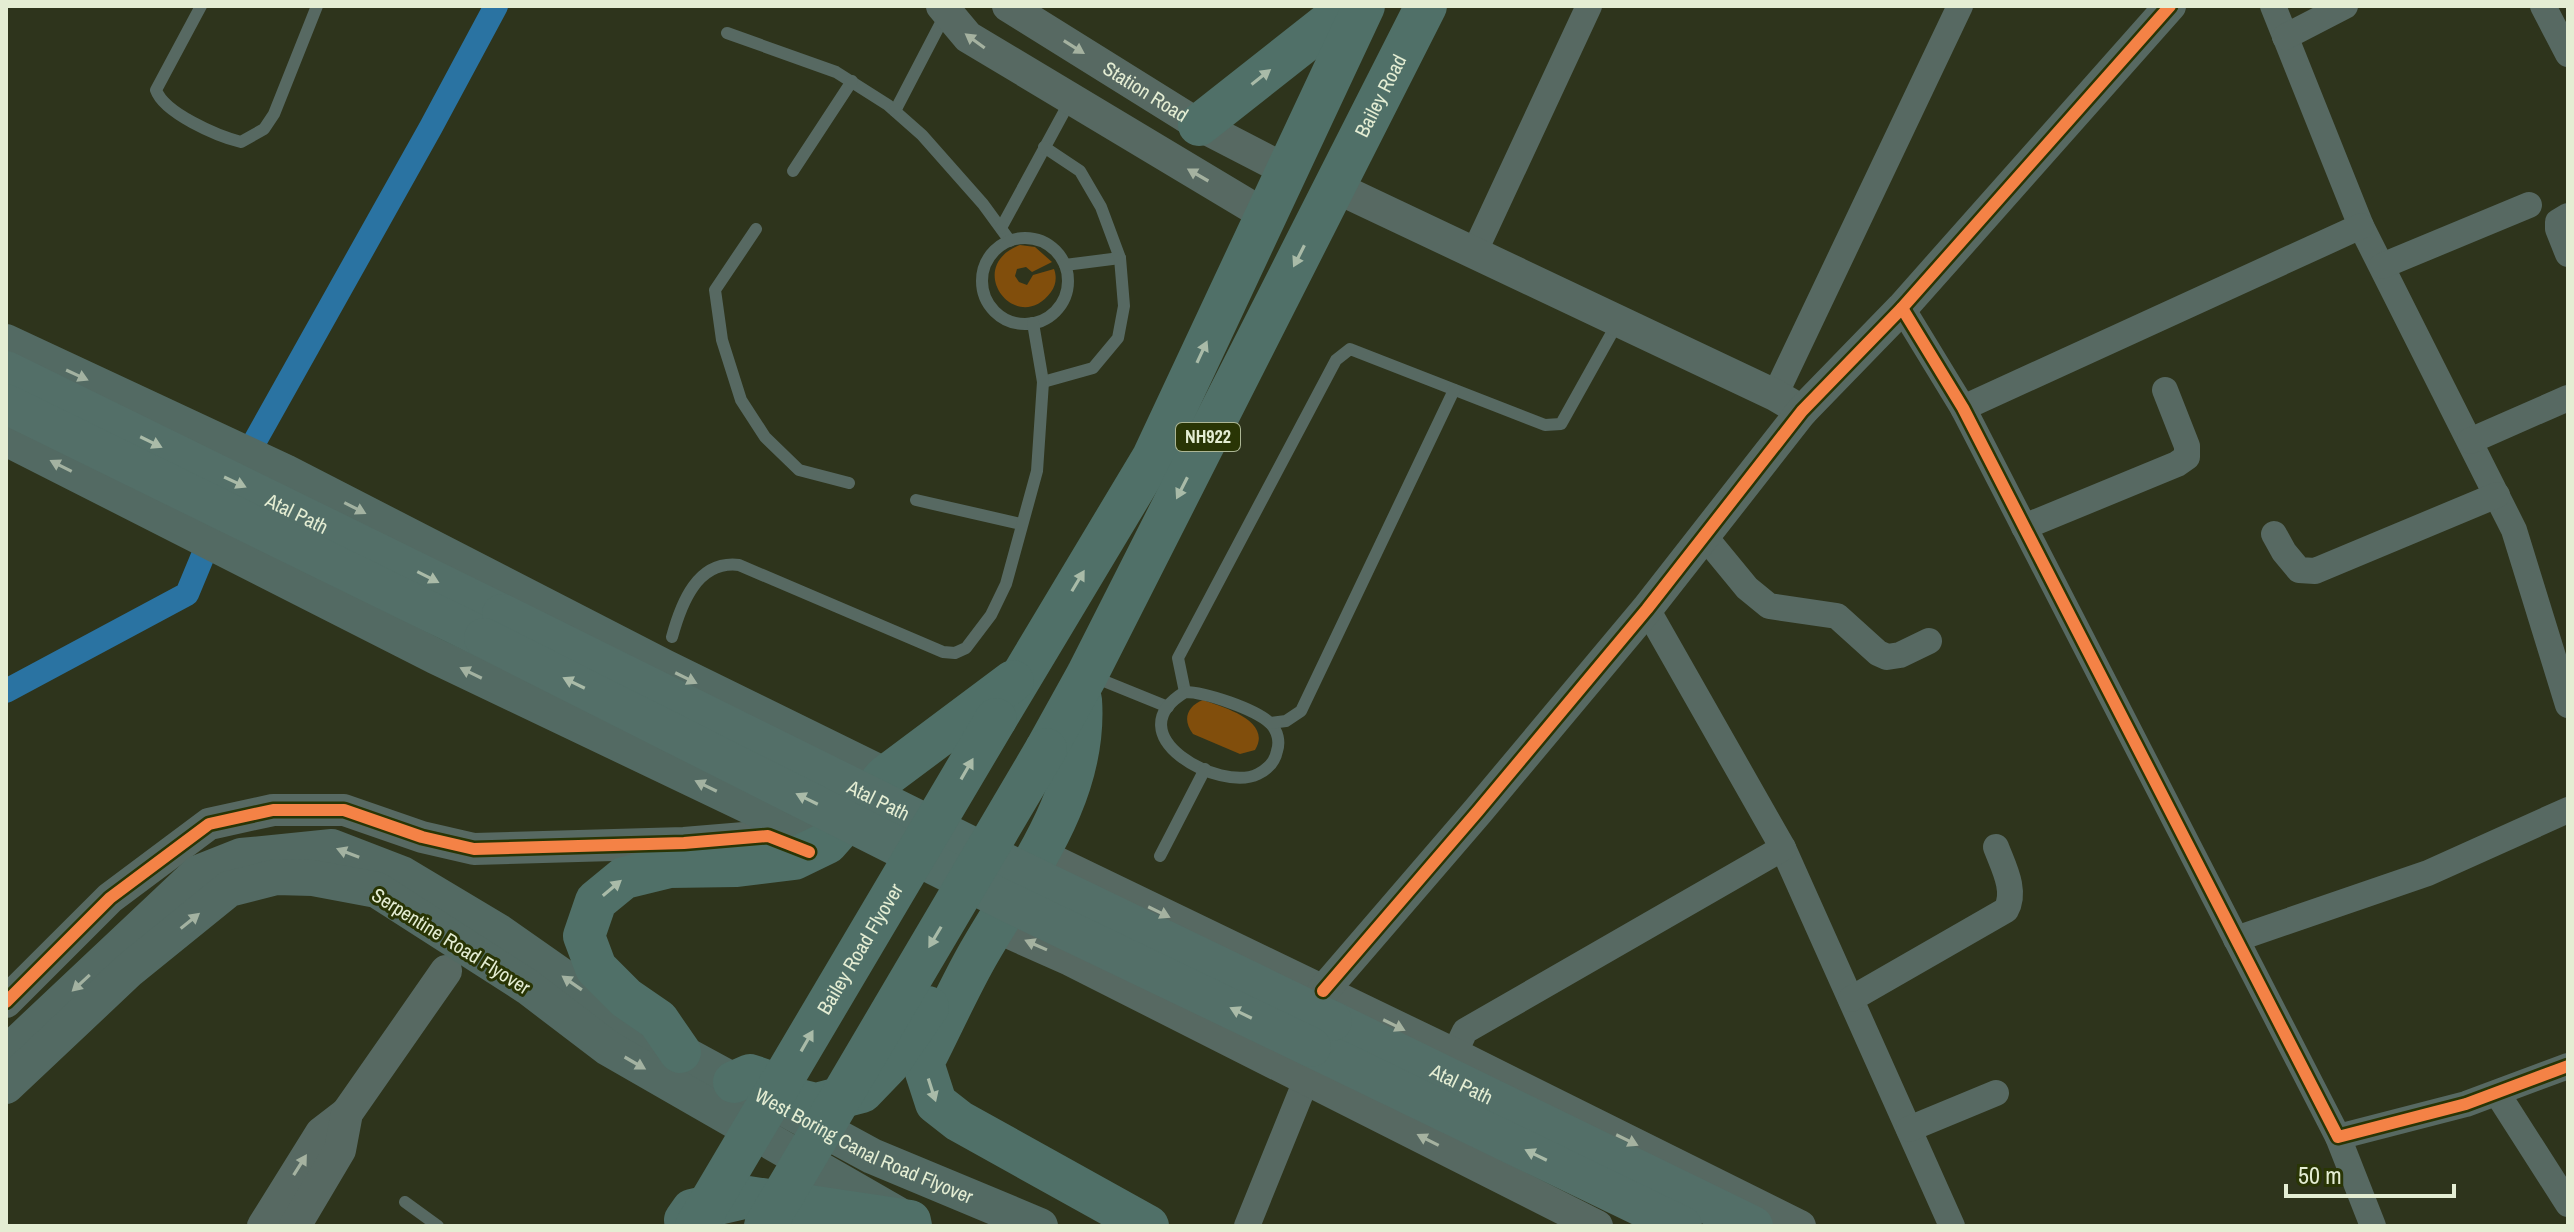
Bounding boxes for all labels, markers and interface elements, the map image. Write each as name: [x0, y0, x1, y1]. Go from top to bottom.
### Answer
one-way arrow: [964, 33, 986, 49]
one-way arrow: [1063, 40, 1085, 54]
street label: Bailey Road: [1348, 50, 1412, 141]
street label: Station Road: [1098, 54, 1194, 128]
one-way arrow: [1251, 69, 1271, 86]
one-way arrow: [1187, 168, 1209, 182]
one-way arrow: [1293, 245, 1306, 268]
one-way arrow: [1195, 341, 1208, 364]
one-way arrow: [65, 368, 88, 382]
road number: NH922: [1176, 423, 1240, 451]
one-way arrow: [140, 435, 163, 449]
one-way arrow: [50, 459, 72, 473]
one-way arrow: [224, 475, 247, 489]
one-way arrow: [1175, 477, 1188, 500]
street label: Atal Path: [260, 486, 333, 540]
one-way arrow: [343, 501, 366, 515]
one-way arrow: [1071, 570, 1085, 592]
one-way arrow: [416, 571, 439, 584]
one-way arrow: [460, 666, 483, 680]
one-way arrow: [674, 671, 697, 685]
one-way arrow: [562, 676, 586, 690]
one-way arrow: [960, 758, 974, 780]
street label: Atal Path: [842, 773, 914, 827]
one-way arrow: [694, 779, 717, 793]
one-way arrow: [795, 792, 818, 806]
one-way arrow: [336, 846, 360, 859]
street label: Bailey Road Flyover: [810, 878, 909, 1019]
one-way arrow: [602, 879, 622, 897]
street label: Serpentine Road Flyover: [367, 881, 536, 1001]
one-way arrow: [1148, 906, 1171, 919]
one-way arrow: [179, 913, 199, 930]
one-way arrow: [928, 926, 942, 948]
one-way arrow: [1025, 938, 1048, 952]
one-way arrow: [71, 974, 90, 992]
one-way arrow: [562, 976, 583, 991]
one-way arrow: [1229, 1006, 1252, 1020]
one-way arrow: [1382, 1018, 1405, 1032]
one-way arrow: [799, 1030, 813, 1052]
one-way arrow: [623, 1056, 646, 1070]
street label: Atal Path: [1425, 1056, 1498, 1110]
one-way arrow: [926, 1078, 939, 1102]
street label: West Boring Canal Road Flyover: [751, 1081, 978, 1210]
one-way arrow: [1416, 1133, 1439, 1146]
one-way arrow: [1615, 1133, 1638, 1147]
scale bar: [2286, 1148, 2454, 1198]
one-way arrow: [1525, 1149, 1548, 1162]
one-way arrow: [293, 1154, 307, 1176]
text: 50 m: [2298, 1159, 2342, 1191]

